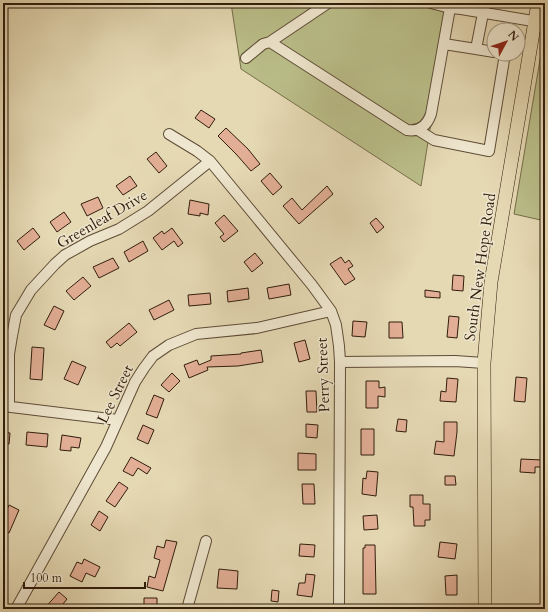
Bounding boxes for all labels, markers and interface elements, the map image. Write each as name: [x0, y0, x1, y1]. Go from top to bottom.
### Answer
north arrow: [486, 22, 526, 62]
text: N: [504, 27, 522, 45]
street label: Greenleaf Drive: [53, 185, 151, 253]
street label: South New Hope Road: [460, 192, 500, 342]
street label: Perry Street: [312, 337, 334, 413]
street label: Lee Street: [92, 361, 138, 427]
scale bar: [24, 564, 145, 590]
text: 100 m: [30, 570, 63, 586]

